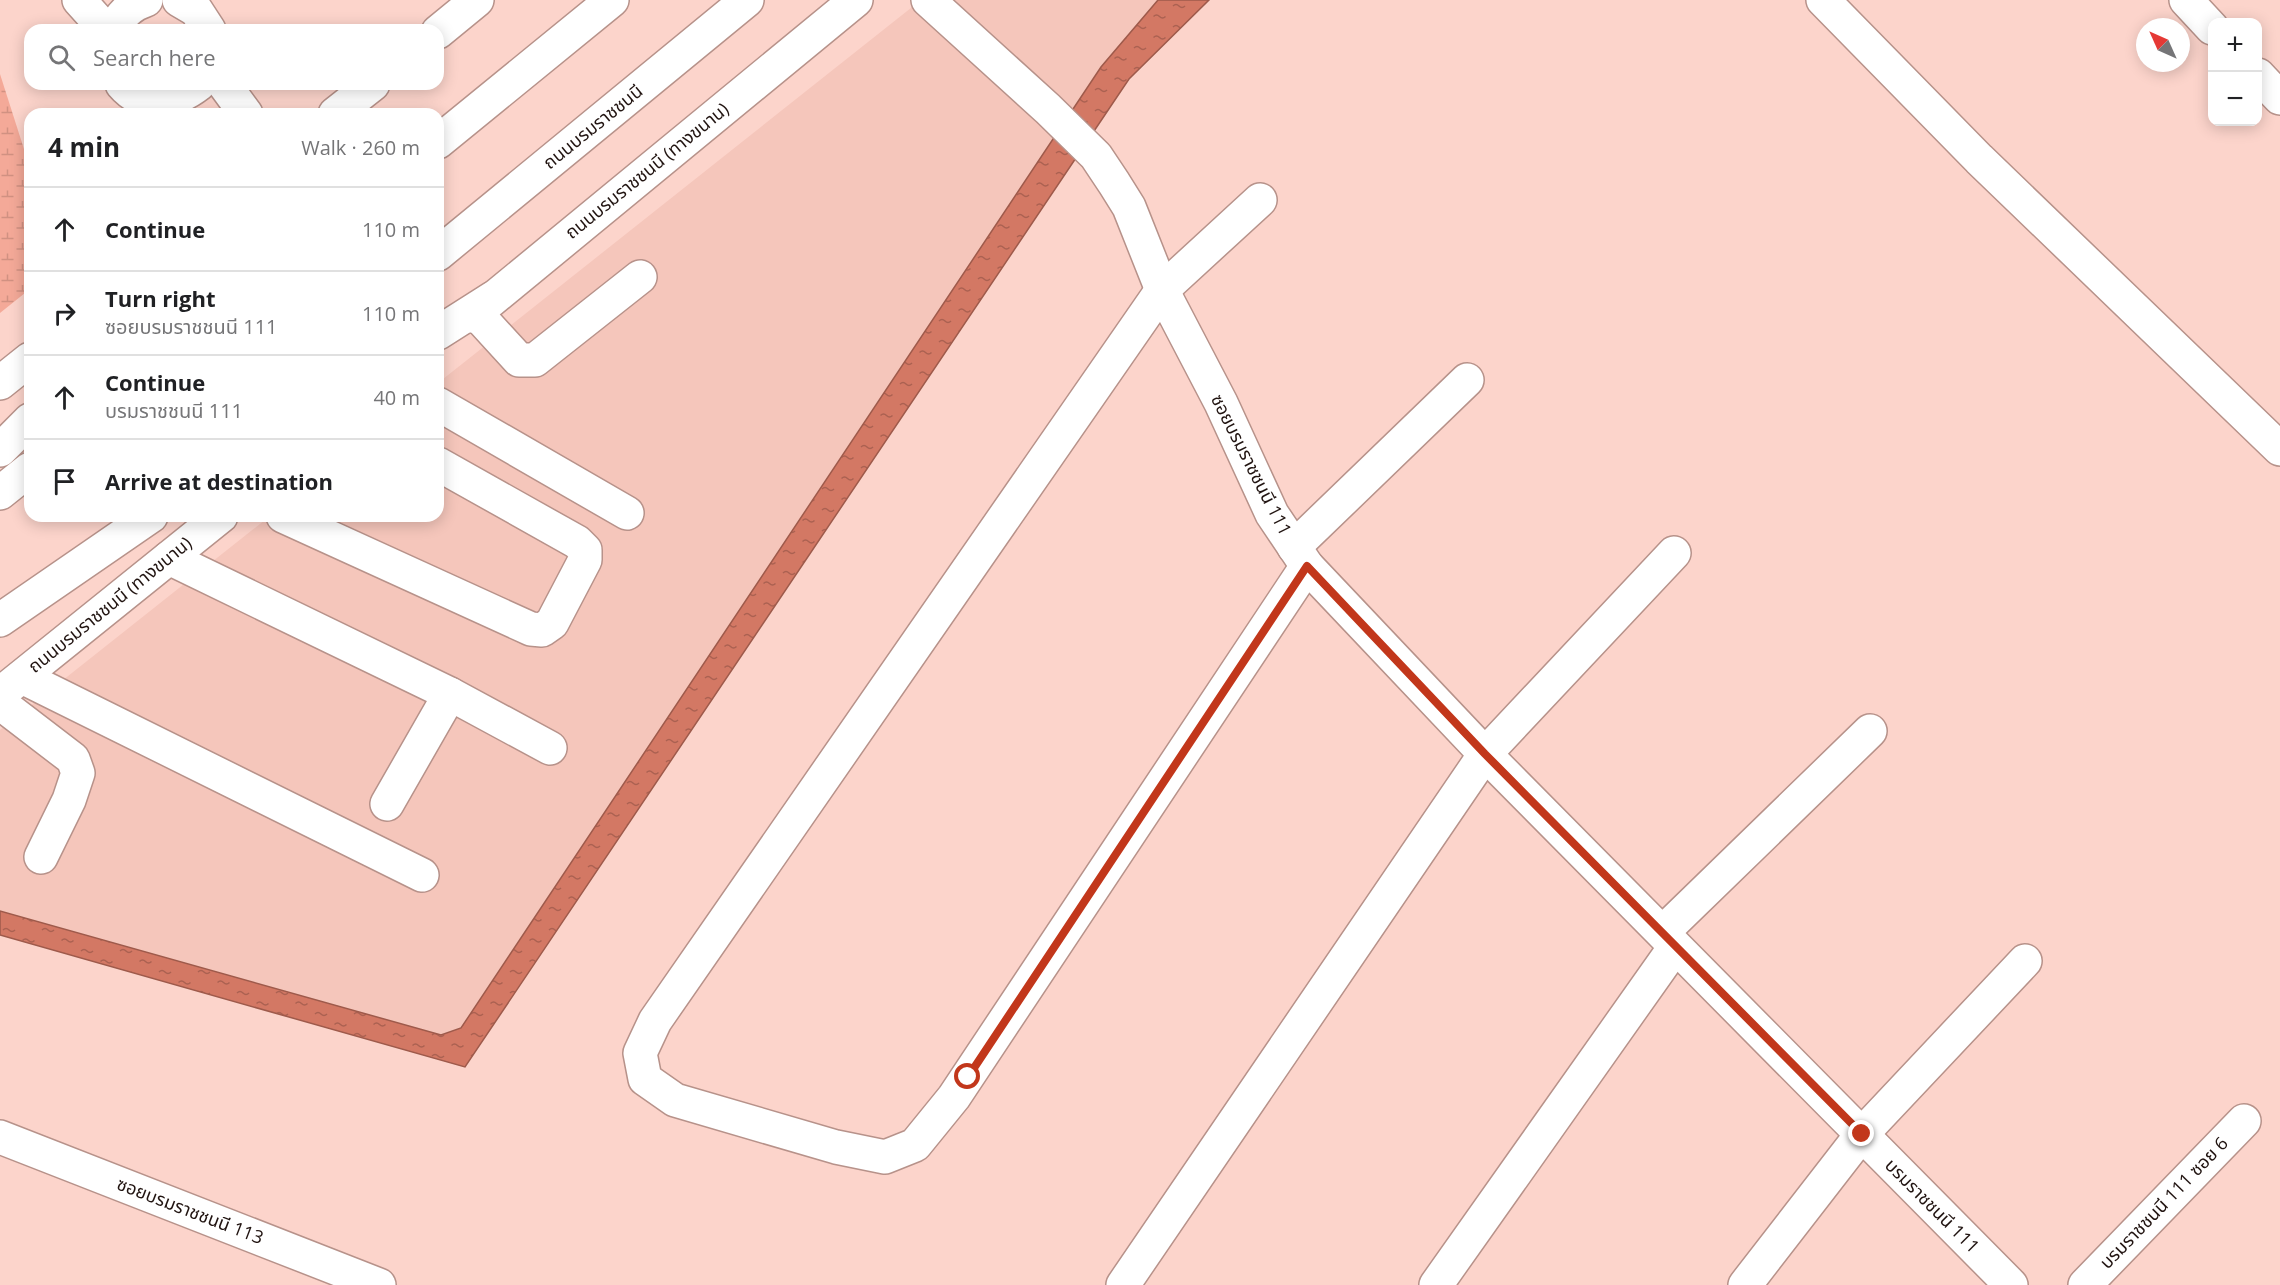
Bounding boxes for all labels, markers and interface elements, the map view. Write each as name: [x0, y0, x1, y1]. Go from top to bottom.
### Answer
north arrow: [2136, 18, 2190, 72]
map controls: [2208, 18, 2262, 126]
button: +: [2208, 18, 2262, 72]
search box: [24, 24, 444, 90]
icon: search: [45, 41, 78, 74]
text: Search here: [93, 42, 216, 72]
button: −: [2208, 72, 2262, 126]
street label: ถนนบรมราชชนนี: [538, 79, 647, 174]
street label: ถนนบรมราชชนนี (ทางขนาน): [560, 97, 733, 244]
text: 4 min: [48, 129, 120, 165]
text: Walk · 260 m: [301, 134, 420, 161]
icon: ahead: [48, 213, 81, 246]
text: Continue: [105, 214, 205, 244]
text: 110 m: [362, 216, 420, 243]
text: Turn right: [105, 283, 216, 313]
icon: right: [48, 297, 81, 330]
text: 110 m: [362, 300, 420, 327]
text: ซอยบรมราชชนนี 111: [105, 313, 278, 340]
text: Continue: [105, 367, 205, 397]
icon: ahead: [48, 381, 81, 414]
text: 40 m: [373, 384, 420, 411]
street label: ซอยบรมราชชนนี 111: [1206, 390, 1298, 539]
text: บรมราชชนนี 111: [105, 397, 243, 424]
icon: arrive: [48, 465, 81, 498]
text: Arrive at destination: [105, 466, 333, 496]
street label: ถนนบรมราชชนนี (ทางขนาน): [23, 531, 196, 678]
route start: [954, 1063, 980, 1089]
route end: [1848, 1120, 1874, 1146]
street label: บรมราชชนนี 111 ซอย 6: [2094, 1131, 2233, 1274]
street label: บรมราชชนนี 111: [1880, 1153, 1985, 1258]
street label: ซอยบรมราชชนนี 113: [114, 1171, 267, 1249]

